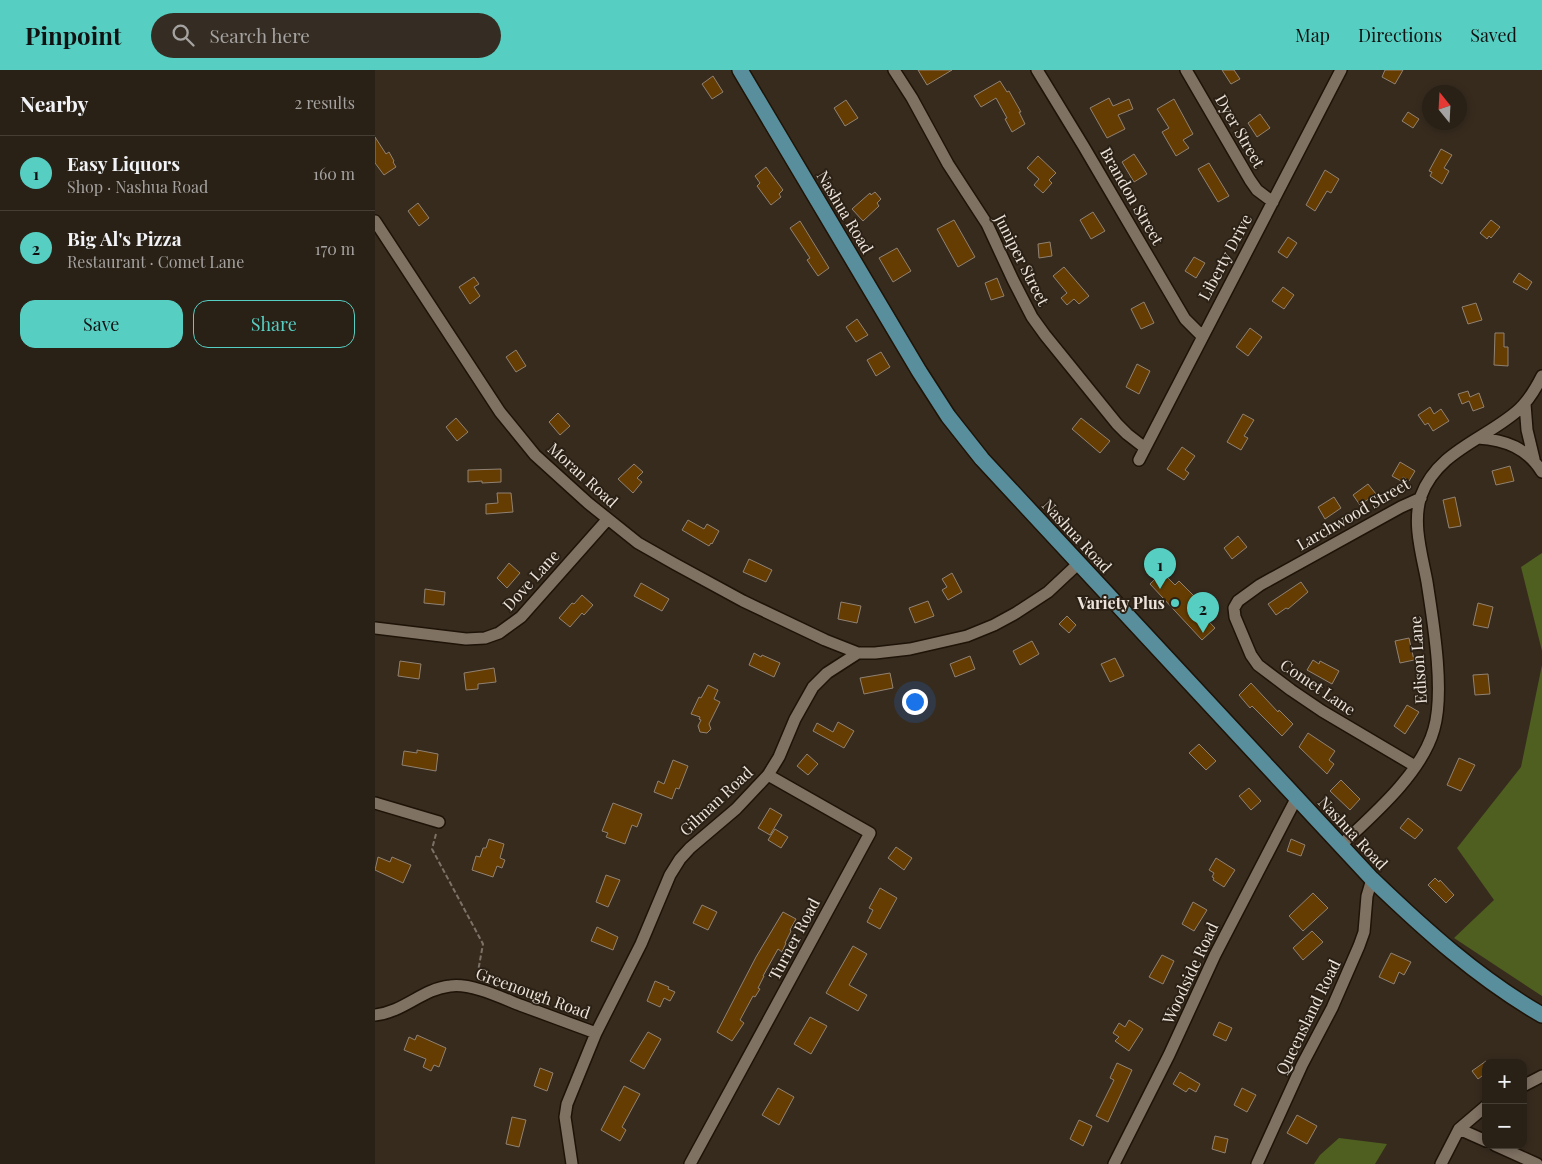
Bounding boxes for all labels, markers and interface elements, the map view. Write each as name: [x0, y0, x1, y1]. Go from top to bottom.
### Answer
search box: [151, 13, 501, 58]
text: Pinpoint: [25, 19, 121, 51]
icon: search: [169, 21, 197, 49]
text: Search here: [209, 22, 310, 48]
text: Map: [1295, 23, 1330, 47]
text: Directions: [1358, 23, 1442, 47]
text: Saved: [1470, 23, 1517, 47]
north arrow: [1422, 85, 1467, 130]
text: Nearby: [20, 89, 89, 117]
street label: Dyer Street: [1211, 90, 1270, 172]
text: 2 results: [295, 92, 355, 113]
street label: Brandon Street: [1096, 143, 1169, 249]
text: Easy Liquors: [67, 150, 180, 176]
text: 1: [33, 163, 39, 184]
text: 160 m: [313, 163, 355, 184]
street label: Nashua Road: [812, 166, 878, 257]
text: Shop · Nashua Road: [67, 176, 208, 197]
street label: Juniper Street: [990, 210, 1055, 309]
street label: Liberty Drive: [1193, 210, 1256, 304]
text: Big Al's Pizza: [67, 225, 181, 251]
text: 2: [32, 238, 40, 259]
text: 170 m: [315, 238, 355, 259]
text: Restaurant · Comet Lane: [67, 251, 244, 272]
button: Save: [20, 300, 183, 348]
button: Share: [193, 300, 355, 348]
street label: Moran Road: [544, 438, 623, 512]
street label: Larchwood Street: [1292, 473, 1413, 554]
street label: Nashua Road: [1038, 495, 1117, 577]
street label: Dove Lane: [498, 545, 564, 615]
pin: 1: [1144, 548, 1176, 589]
place label: Variety Plus: [1076, 592, 1165, 613]
pin: 2: [1187, 592, 1219, 633]
marker: Variety Plus: [1169, 597, 1181, 609]
street label: Edison Lane: [1404, 615, 1431, 705]
street label: Comet Lane: [1277, 654, 1360, 719]
your location: [902, 689, 928, 715]
street label: Gilman Road: [675, 761, 757, 840]
street label: Nashua Road: [1314, 792, 1393, 874]
street label: Turner Road: [763, 894, 824, 983]
street label: Woodside Road: [1156, 919, 1222, 1028]
street label: Queensland Road: [1271, 956, 1345, 1078]
street label: Greenough Road: [473, 962, 593, 1023]
map controls: [1482, 1059, 1527, 1149]
button: +: [1482, 1059, 1527, 1104]
button: −: [1482, 1104, 1527, 1149]

